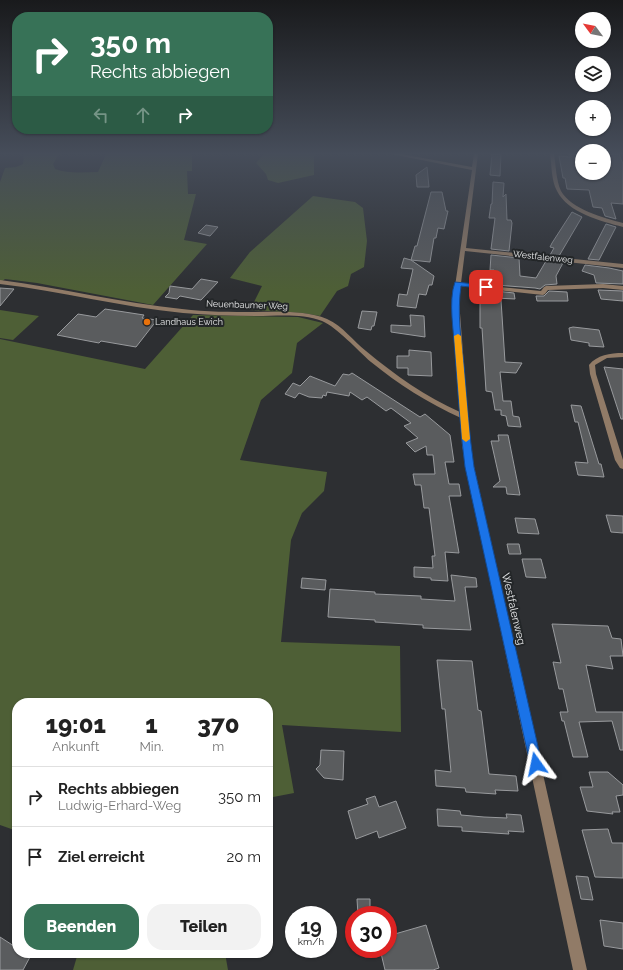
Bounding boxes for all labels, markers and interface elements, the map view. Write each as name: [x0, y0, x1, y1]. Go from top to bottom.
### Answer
north arrow: [575, 12, 611, 48]
map controls: [575, 12, 611, 180]
text: 350 m: [90, 27, 171, 60]
icon: right: [24, 28, 76, 80]
button: layers: [575, 56, 611, 92]
text: Rechts abbiegen: [90, 61, 230, 82]
button: +: [575, 100, 611, 136]
icon: left: [90, 104, 112, 126]
icon: ahead: [132, 104, 154, 126]
icon: right: [174, 104, 196, 126]
button: −: [575, 144, 611, 180]
street label: Westfalenweg: [513, 249, 573, 265]
pin: [469, 270, 503, 304]
icon: arrive: [475, 276, 497, 298]
street label: Neuenbaumer Weg: [206, 299, 288, 311]
marker: Landhaus Ewich: [142, 317, 152, 327]
place label: Landhaus Ewich: [155, 317, 223, 327]
street label: Westfalenweg: [499, 572, 528, 646]
text: 19:01: [46, 710, 106, 739]
text: 1: [145, 710, 158, 739]
text: 370: [197, 710, 239, 739]
text: Ankunft: [52, 739, 99, 754]
text: Min.: [139, 739, 164, 754]
text: m: [212, 739, 224, 754]
position arrow: [515, 743, 557, 785]
text: Rechts abbiegen: [58, 780, 179, 798]
icon: right: [24, 786, 46, 808]
text: 350 m: [218, 788, 261, 806]
text: Ludwig-Erhard-Weg: [58, 798, 181, 813]
icon: arrive: [24, 846, 46, 868]
text: Ziel erreicht: [58, 848, 145, 866]
text: 20 m: [226, 848, 261, 866]
button: Beenden: [24, 904, 139, 950]
button: Teilen: [147, 904, 261, 950]
speed limit sign: 30: [345, 906, 397, 958]
text: 19: [300, 915, 322, 939]
text: km/h: [298, 936, 324, 947]

